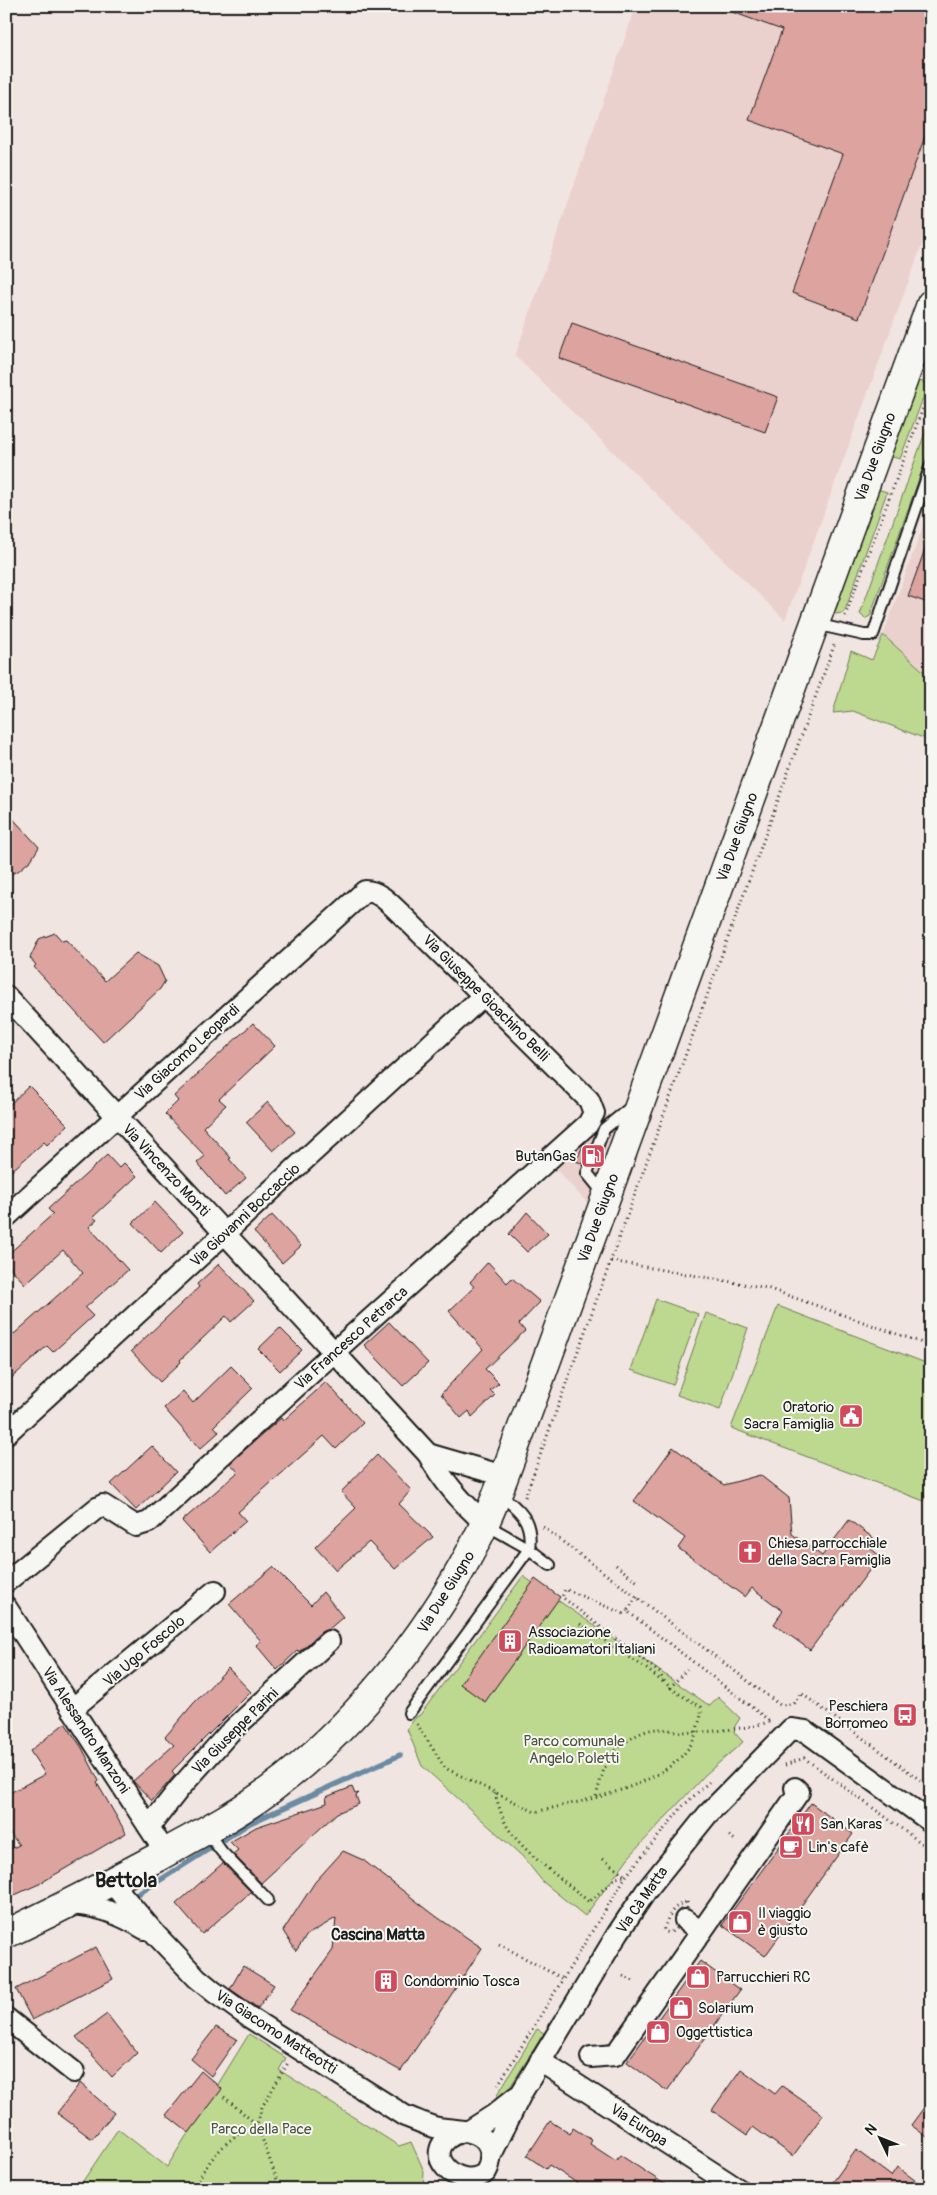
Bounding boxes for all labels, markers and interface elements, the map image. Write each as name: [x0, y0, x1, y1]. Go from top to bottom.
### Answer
street label: Via Due Giugno: [851, 410, 900, 504]
street label: Via Due Giugno: [713, 790, 762, 884]
street label: Via Giuseppe Gioachino Belli: [418, 931, 553, 1066]
street label: Via Giacomo Leopardi: [131, 1000, 244, 1104]
street label: Via Vincenzo Monti: [118, 1120, 214, 1221]
fuel station icon: ButanGas: [580, 1143, 606, 1169]
place label: ButanGas: [515, 1147, 576, 1166]
street label: Via Giovanni Boccaccio: [186, 1159, 304, 1271]
street label: Via Due Giugno: [574, 1171, 623, 1265]
street label: Via Francesco Petrarca: [291, 1282, 412, 1394]
place label: Oratorio Sacra Famiglia: [743, 1398, 834, 1434]
public building icon: Oratorio Sacra Famiglia: [838, 1403, 864, 1429]
place label: Chiesa parrocchiale della Sacra Famiglia: [768, 1534, 891, 1570]
church icon: Chiesa parrocchiale della Sacra Famiglia: [737, 1539, 763, 1565]
street label: Via Due Giugno: [414, 1547, 479, 1637]
street label: Via Ugo Foscolo: [100, 1612, 189, 1691]
place label: Associazione Radioamatori Italiani: [528, 1623, 655, 1659]
building icon: Associazione Radioamatori Italiani: [497, 1628, 523, 1654]
street label: Via Alessandro Manzoni: [37, 1663, 134, 1798]
street label: Via Giuseppe Parini: [188, 1684, 283, 1779]
place label: Peschiera Borromeo: [825, 1697, 888, 1733]
bus stop icon: Peschiera Borromeo: [892, 1702, 918, 1728]
park label: Parco comunale Angelo Poletti: [523, 1732, 625, 1768]
restaurant icon: San Karas: [790, 1811, 816, 1837]
place label: San Karas: [820, 1815, 882, 1834]
cafe icon: Lin's cafè: [778, 1834, 804, 1860]
place label: Lin's cafè: [808, 1838, 869, 1857]
street label: Via Cà Matta: [612, 1863, 672, 1938]
district label: Bettola: [95, 1868, 157, 1893]
place label: Il viaggio è giusto: [758, 1904, 811, 1940]
shop icon: Il viaggio è giusto: [727, 1909, 753, 1935]
district label: Cascina Matta: [331, 1925, 426, 1945]
shop icon: Parrucchieri RC: [685, 1964, 711, 1990]
building icon: Condominio Tosca: [373, 1968, 399, 1994]
place label: Parrucchieri RC: [716, 1968, 811, 1987]
place label: Condominio Tosca: [404, 1972, 520, 1991]
street label: Via Giacomo Matteotti: [211, 1986, 340, 2079]
shop icon: Solarium: [668, 1995, 694, 2021]
place label: Solarium: [698, 1999, 754, 2018]
shop icon: Oggettistica: [645, 2019, 671, 2045]
place label: Oggettistica: [676, 2023, 753, 2042]
street label: Via Europa: [606, 2100, 671, 2151]
north arrow: [854, 2112, 904, 2162]
park label: Parco della Pace: [211, 2120, 312, 2139]
text: N: [861, 2120, 880, 2139]

